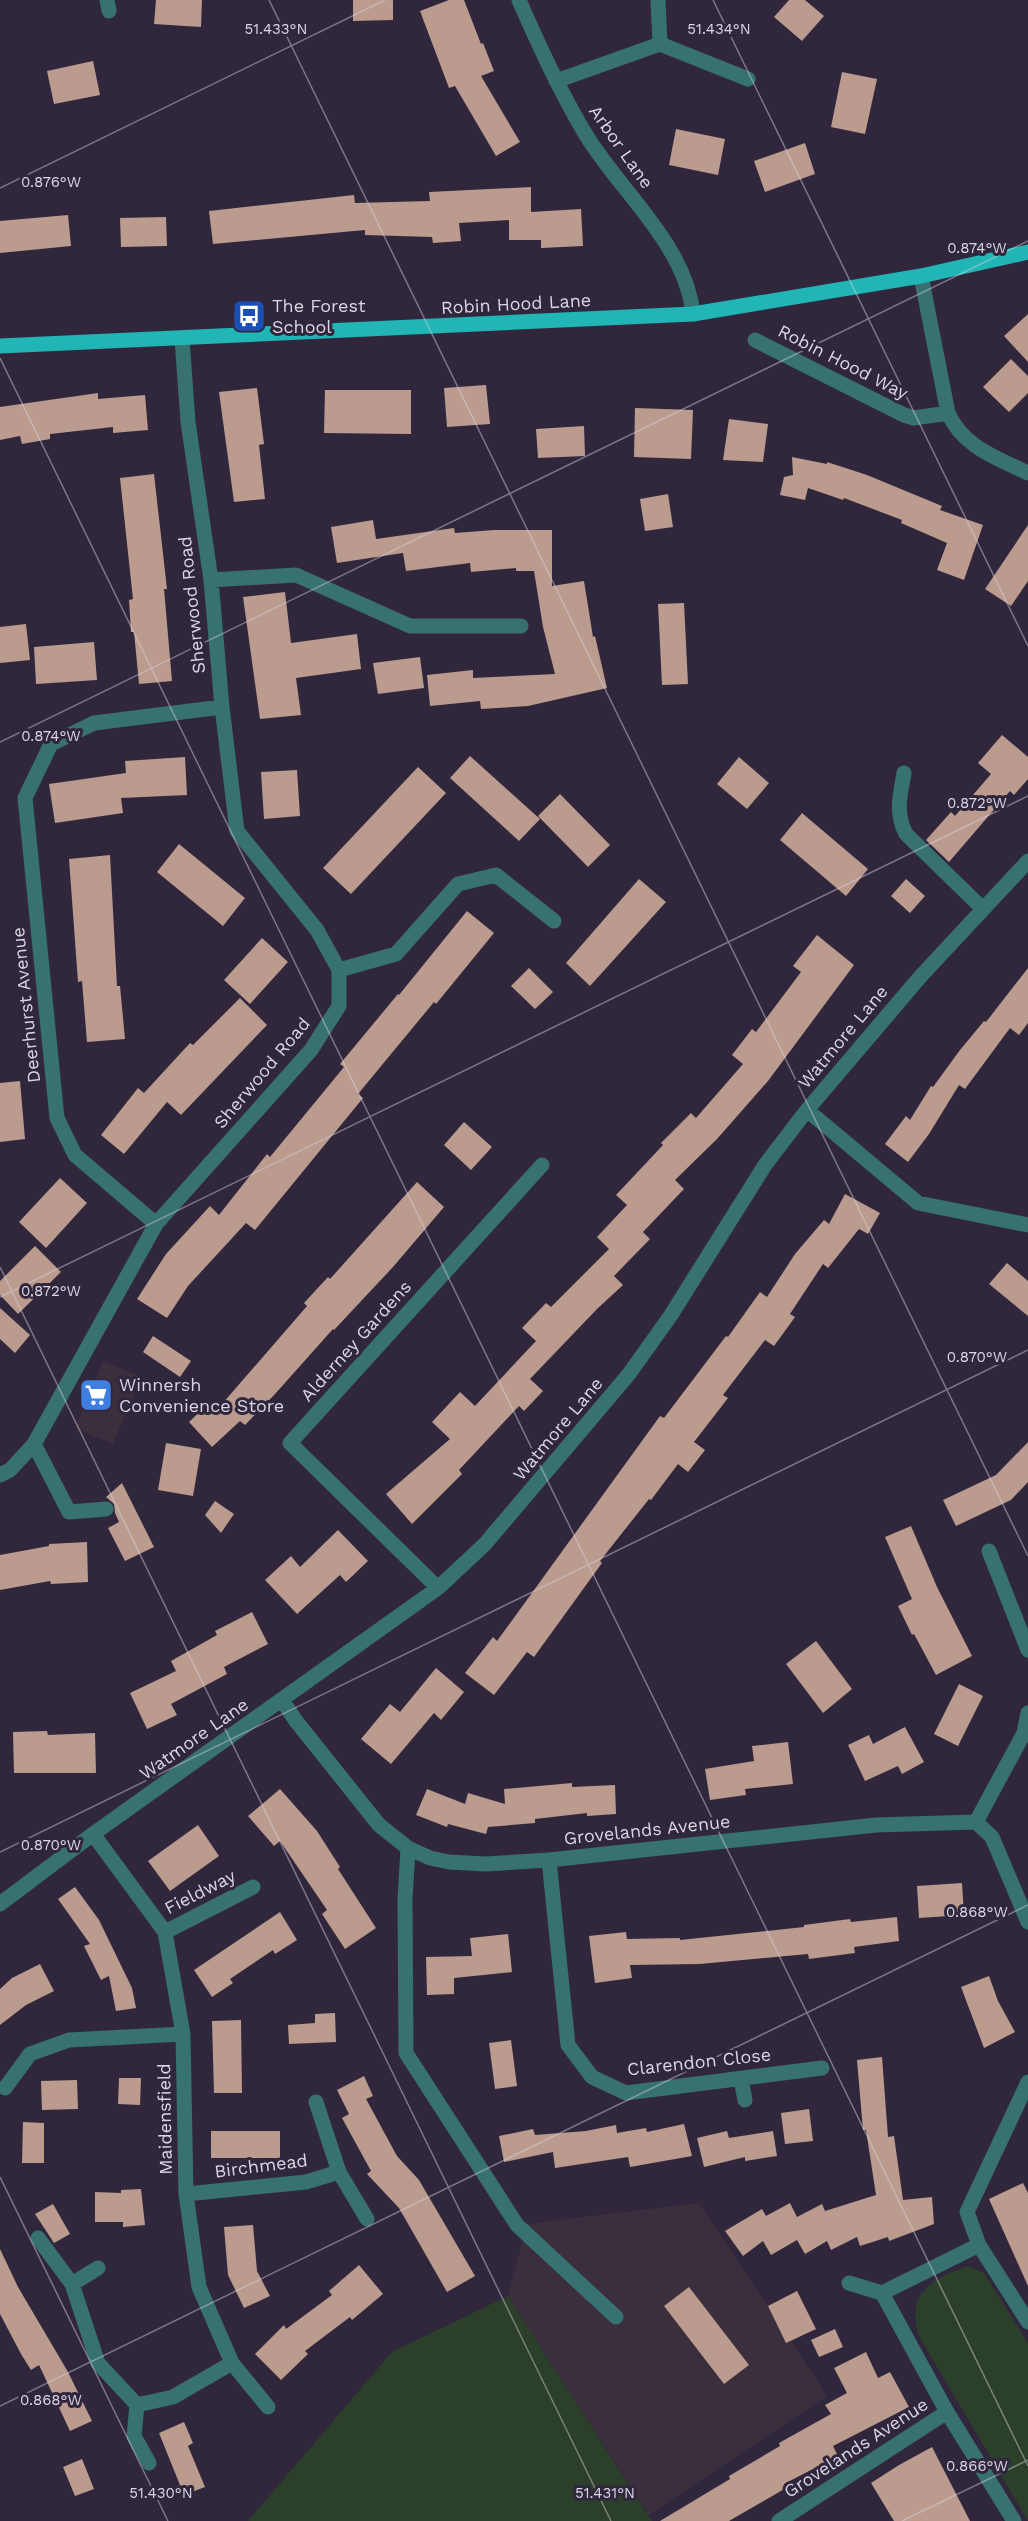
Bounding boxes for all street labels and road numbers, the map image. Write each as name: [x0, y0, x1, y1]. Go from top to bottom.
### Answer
street label: Arbor Lane: [585, 101, 658, 192]
street label: Robin Hood Lane: [440, 289, 592, 318]
street label: Robin Hood Way: [775, 320, 912, 404]
street label: Sherwood Road: [174, 535, 209, 675]
street label: Deerhurst Avenue: [7, 926, 44, 1084]
street label: Watmore Lane: [793, 981, 892, 1092]
street label: Sherwood Road: [209, 1013, 314, 1132]
street label: Alderney Gardens: [296, 1276, 415, 1405]
street label: Watmore Lane: [508, 1373, 607, 1484]
street label: Watmore Lane: [135, 1693, 252, 1784]
street label: Grovelands Avenue: [563, 1810, 731, 1849]
street label: Fieldway: [161, 1864, 239, 1918]
street label: Clarendon Close: [626, 2044, 772, 2079]
street label: Maidensfield: [153, 2063, 176, 2175]
street label: Birchmead: [213, 2149, 309, 2182]
street label: Grovelands Avenue: [780, 2393, 932, 2502]

